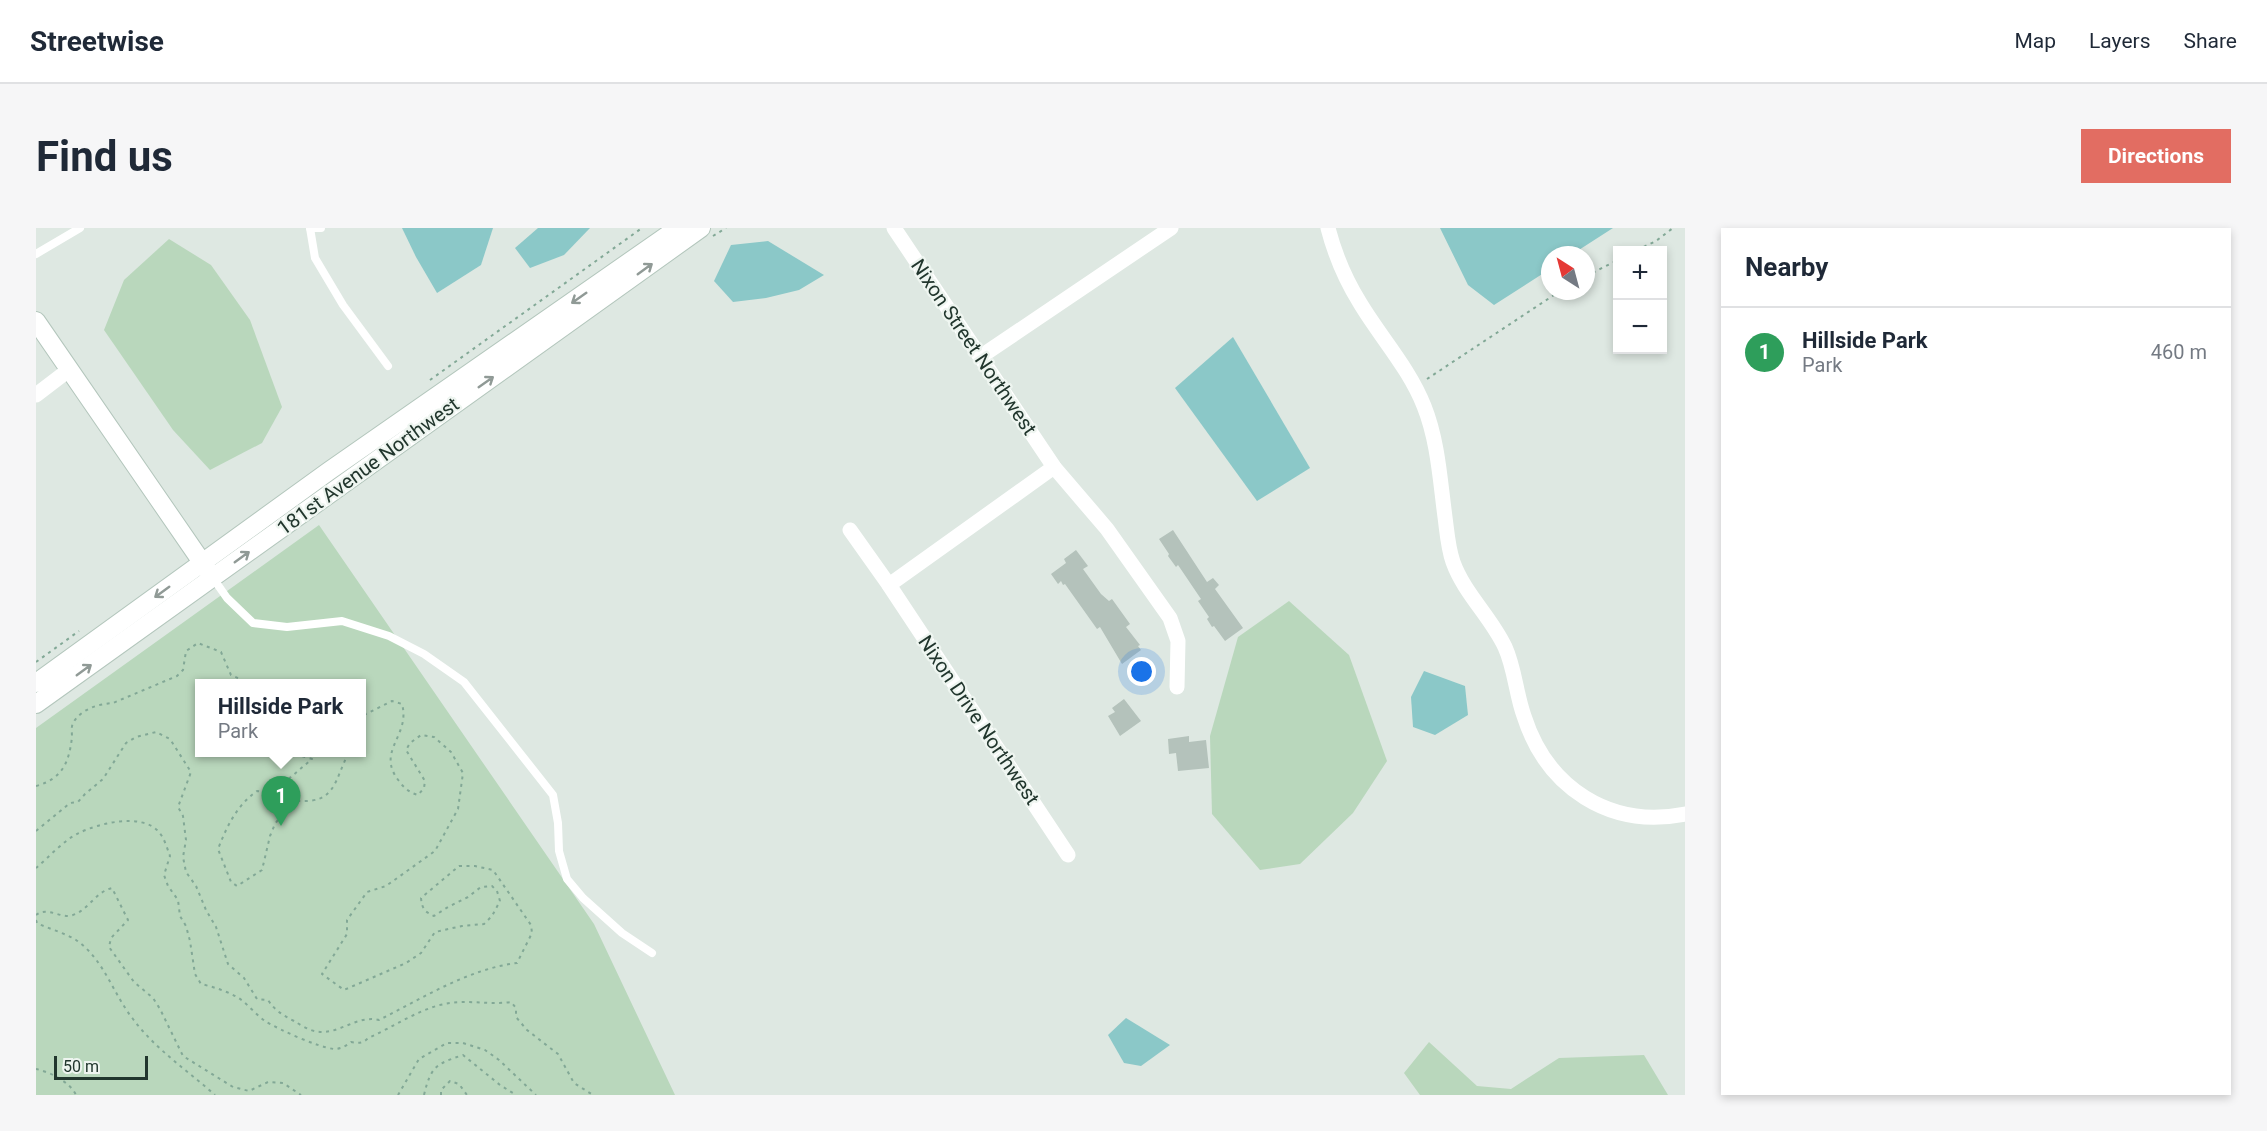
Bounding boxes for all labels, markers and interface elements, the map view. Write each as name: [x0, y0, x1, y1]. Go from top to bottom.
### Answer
text: Streetwise: [30, 25, 164, 58]
text: Map: [2014, 29, 2056, 53]
text: Layers: [2089, 29, 2150, 53]
text: Share: [2183, 29, 2237, 53]
button: Directions: [2081, 129, 2231, 183]
text: Find us: [36, 132, 173, 181]
north arrow: [1541, 246, 1595, 300]
map controls: [1613, 246, 1667, 354]
button: +: [1613, 246, 1667, 300]
text: Nearby: [1745, 252, 1828, 282]
street label: Nixon Street Northwest: [906, 254, 1042, 440]
one-way arrow: [636, 263, 652, 275]
one-way arrow: [571, 292, 587, 304]
button: −: [1613, 300, 1667, 354]
text: Hillside Park: [1802, 328, 1928, 353]
text: 1: [1759, 340, 1770, 364]
text: 460 m: [2151, 340, 2207, 364]
text: Park: [1802, 353, 1842, 377]
one-way arrow: [477, 376, 493, 388]
street label: 181st Avenue Northwest: [272, 392, 464, 540]
one-way arrow: [233, 550, 249, 563]
one-way arrow: [155, 586, 171, 598]
street label: Nixon Drive Northwest: [913, 631, 1045, 809]
your location: [1127, 657, 1156, 686]
one-way arrow: [75, 664, 91, 677]
popup: [195, 679, 366, 757]
text: Hillside Park: [218, 694, 343, 719]
text: Park: [218, 719, 258, 743]
pin: 1: [262, 776, 300, 826]
scale bar: [54, 1053, 148, 1080]
text: 50 m: [63, 1057, 99, 1076]

